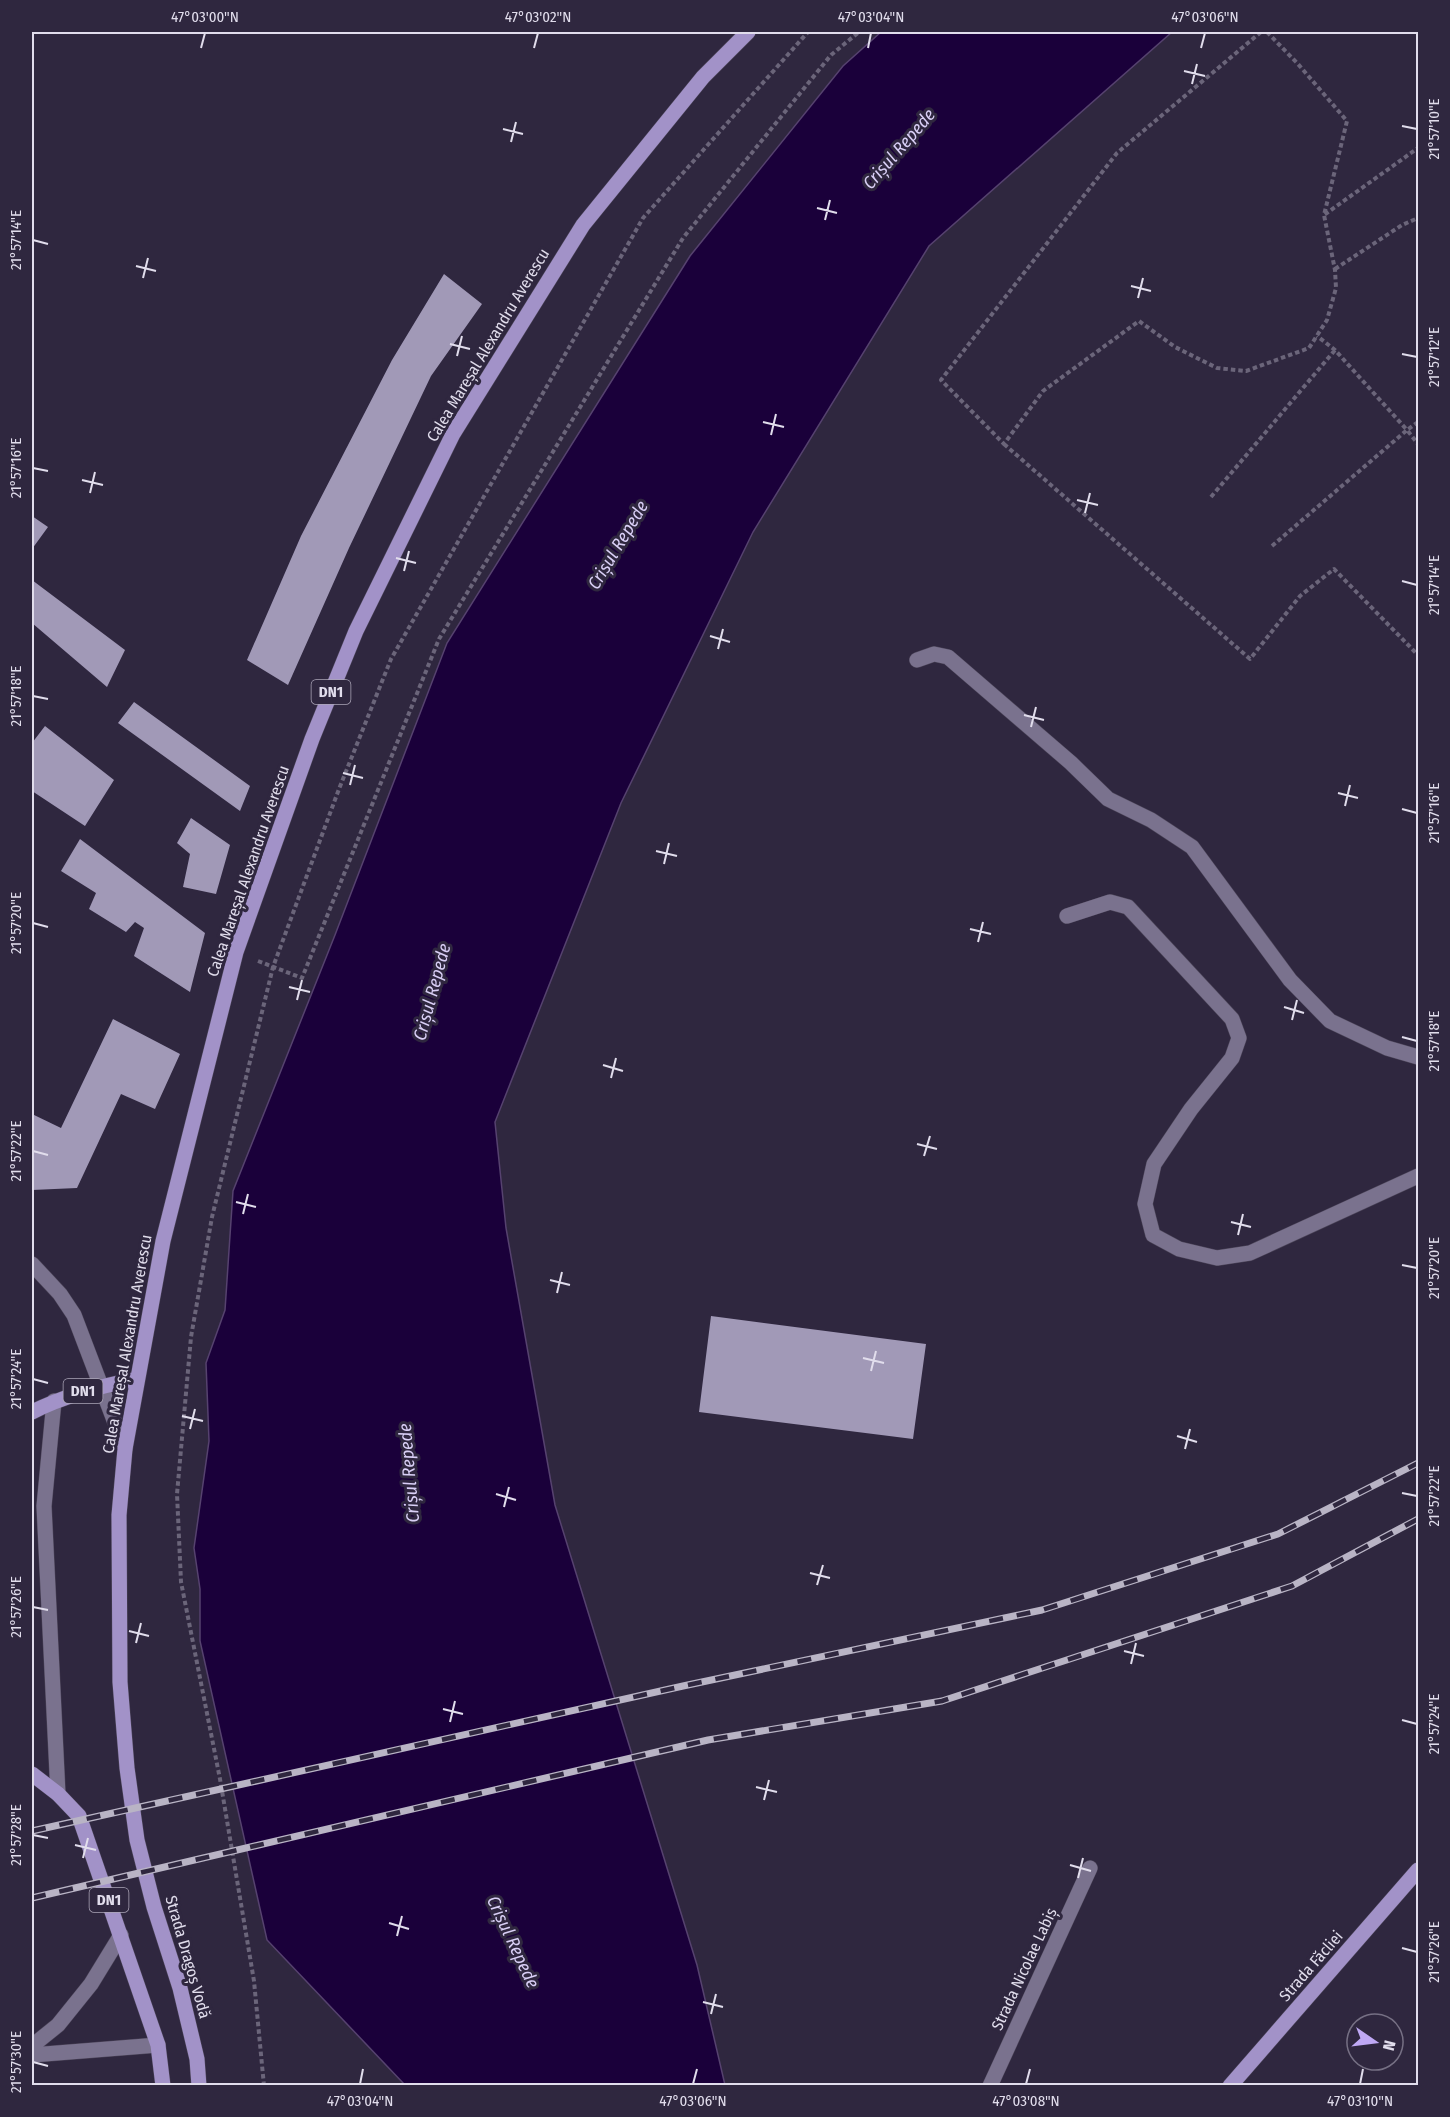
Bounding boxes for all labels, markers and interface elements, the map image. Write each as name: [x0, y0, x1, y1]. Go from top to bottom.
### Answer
text: 47°03'00"N: [171, 8, 239, 26]
text: 47°03'02"N: [505, 8, 571, 26]
text: 47°03'04"N: [838, 8, 904, 26]
text: 47°03'06"N: [1171, 8, 1239, 26]
text: 21°57'10"E: [1425, 98, 1443, 160]
water label: Crișul Repede: [858, 104, 940, 194]
text: 21°57'14"E: [7, 210, 25, 270]
street label: Calea Mareșal Alexandru Averescu: [423, 245, 554, 445]
text: 21°57'12"E: [1425, 327, 1443, 387]
text: 21°57'16"E: [7, 438, 25, 498]
water label: Crișul Repede: [583, 496, 653, 593]
text: 21°57'14"E: [1425, 555, 1443, 615]
text: 21°57'18"E: [7, 666, 25, 726]
road number: DN1: [312, 680, 350, 704]
street label: Calea Mareșal Alexandru Averescu: [203, 763, 294, 979]
text: 21°57'16"E: [1425, 783, 1443, 843]
text: 21°57'20"E: [7, 892, 25, 954]
water label: Crișul Repede: [409, 941, 456, 1043]
text: 21°57'18"E: [1425, 1011, 1443, 1071]
text: 21°57'22"E: [7, 1121, 25, 1181]
street label: Calea Mareșal Alexandru Averescu: [98, 1233, 157, 1455]
text: 21°57'20"E: [1425, 1237, 1443, 1299]
text: 21°57'24"E: [7, 1349, 25, 1409]
road number: DN1: [64, 1379, 103, 1403]
water label: Crișul Repede: [394, 1422, 424, 1523]
text: 21°57'22"E: [1425, 1466, 1443, 1526]
text: 21°57'26"E: [7, 1576, 25, 1638]
text: 21°57'24"E: [1425, 1694, 1443, 1754]
text: 21°57'28"E: [7, 1804, 25, 1866]
road number: DN1: [90, 1888, 128, 1912]
water label: Crișul Repede: [482, 1892, 544, 1992]
street label: Strada Dragoș Vodă: [160, 1893, 215, 2021]
street label: Strada Nicolae Labiș: [987, 1905, 1062, 2034]
text: 21°57'26"E: [1425, 1921, 1443, 1983]
street label: Strada Făcliei: [1275, 1927, 1347, 2005]
north arrow: [1345, 2012, 1405, 2072]
text: 21°57'30"E: [7, 2031, 25, 2093]
text: N: [1379, 2039, 1399, 2052]
text: 47°03'04"N: [327, 2092, 393, 2110]
text: 47°03'06"N: [659, 2092, 727, 2110]
text: 47°03'08"N: [992, 2092, 1060, 2110]
text: 47°03'10"N: [1327, 2092, 1393, 2110]

